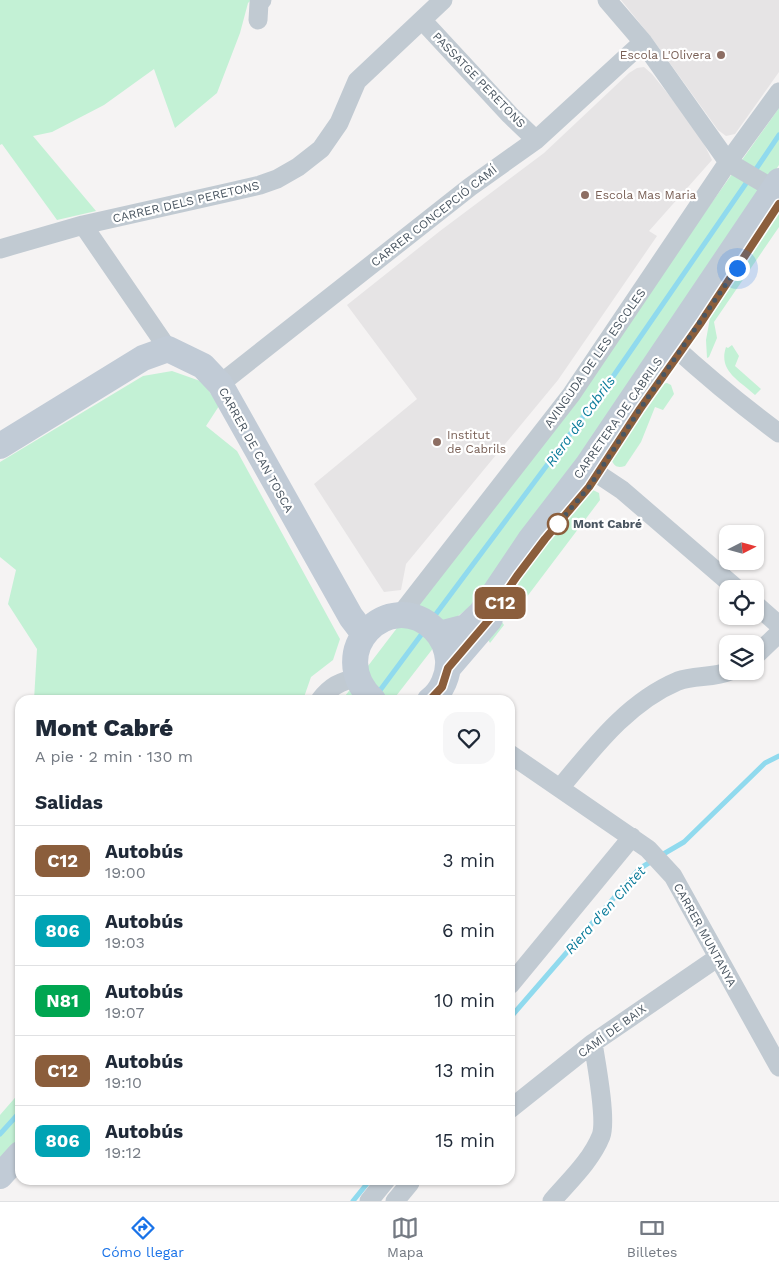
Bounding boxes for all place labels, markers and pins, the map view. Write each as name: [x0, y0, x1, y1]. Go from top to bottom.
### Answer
place label: Escola L'Olivera: [620, 48, 711, 62]
marker: Escola L'Olivera: [715, 49, 727, 61]
place label: Escola Mas Maria: [595, 188, 697, 202]
marker: Escola Mas Maria: [579, 189, 591, 201]
place label: Institut de Cabrils: [447, 428, 506, 456]
marker: Institut de Cabrils: [431, 436, 443, 448]
marker: Mont Cabré: [547, 513, 569, 535]
place label: Mont Cabré: [573, 517, 642, 531]

